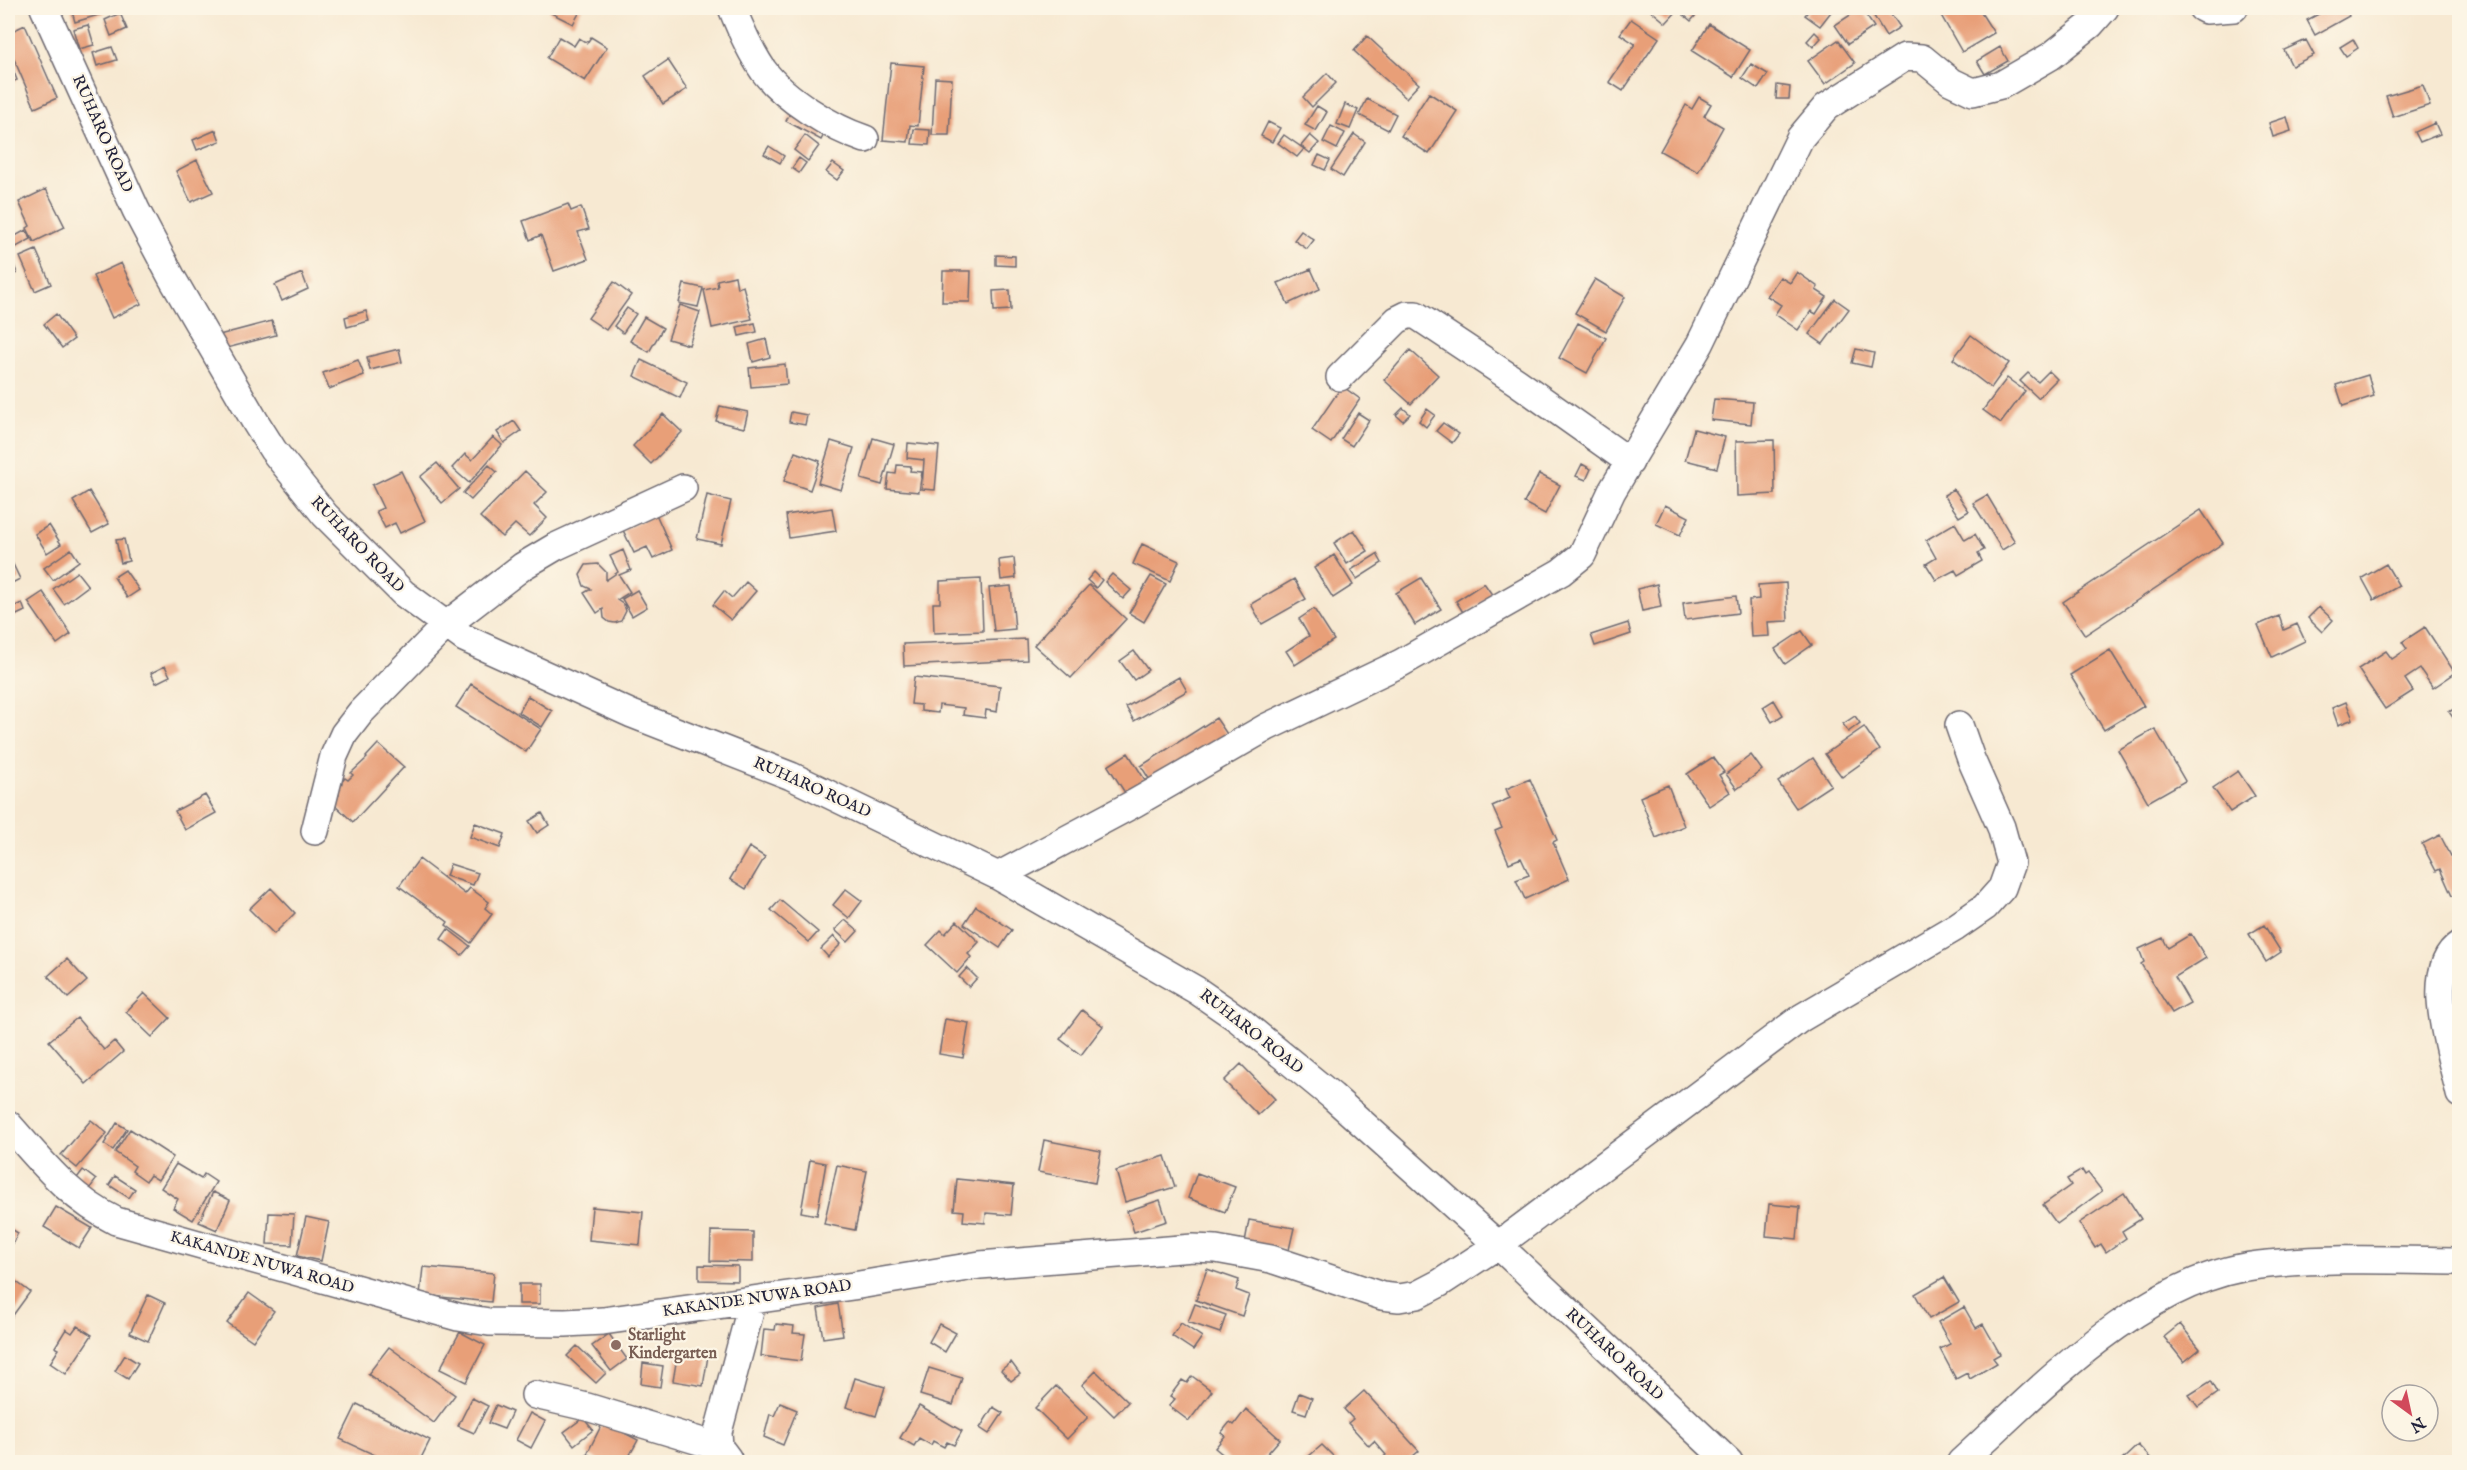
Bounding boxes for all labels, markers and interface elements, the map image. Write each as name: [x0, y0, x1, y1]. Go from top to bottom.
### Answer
street label: RUHARO ROAD: [67, 72, 137, 196]
street label: RUHARO ROAD: [306, 492, 408, 598]
street label: RUHARO ROAD: [750, 753, 874, 823]
street label: RUHARO ROAD: [1195, 985, 1307, 1079]
street label: KAKANDE NUWA ROAD: [168, 1227, 356, 1299]
street label: KAKANDE NUWA ROAD: [661, 1276, 853, 1322]
street label: RUHARO ROAD: [1561, 1304, 1667, 1406]
place label: Starlight Kindergarten: [628, 1326, 717, 1364]
marker: Starlight Kindergarten: [609, 1338, 623, 1352]
north arrow: [2380, 1383, 2440, 1443]
text: N: [2406, 1411, 2429, 1436]

